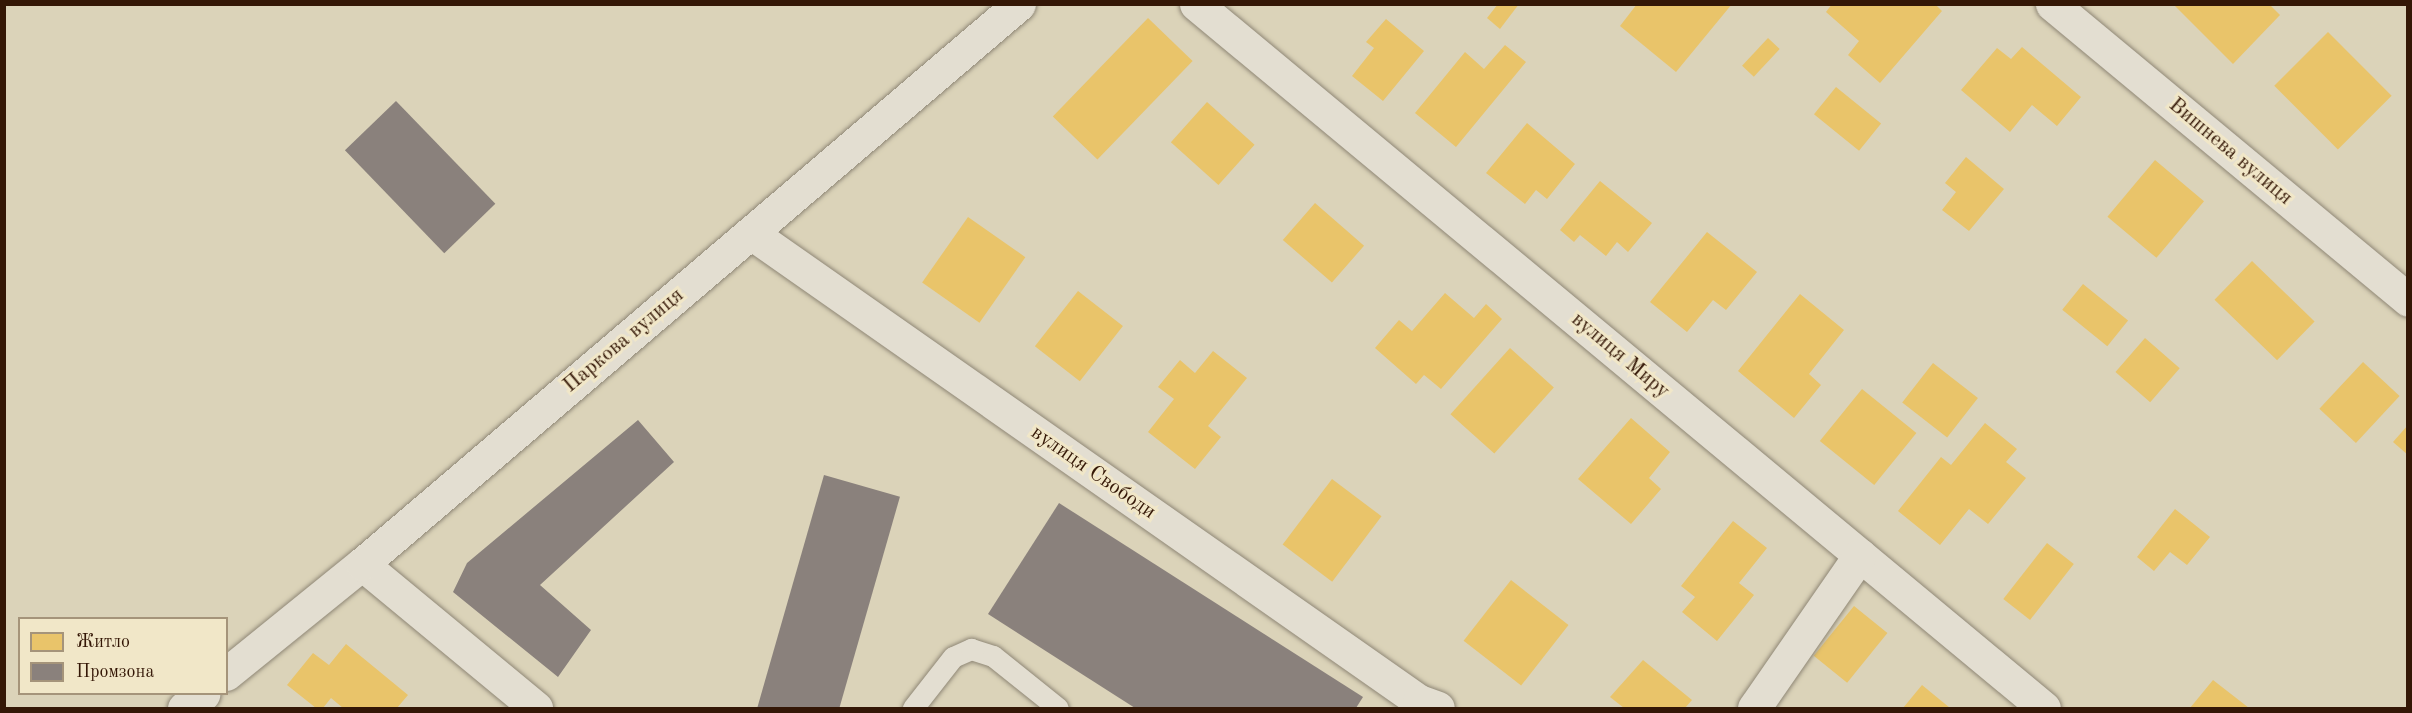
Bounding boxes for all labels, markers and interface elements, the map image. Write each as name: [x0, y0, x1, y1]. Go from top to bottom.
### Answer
street label: Вишнева вулиця: [2163, 93, 2297, 211]
street label: Паркова вулиця: [559, 283, 689, 399]
street label: вулиця Миру: [1566, 308, 1674, 404]
street label: вулиця Свободи: [1026, 421, 1160, 525]
legend: [18, 617, 228, 695]
text: Житло: [76, 633, 130, 651]
text: Промзона: [76, 663, 154, 681]

